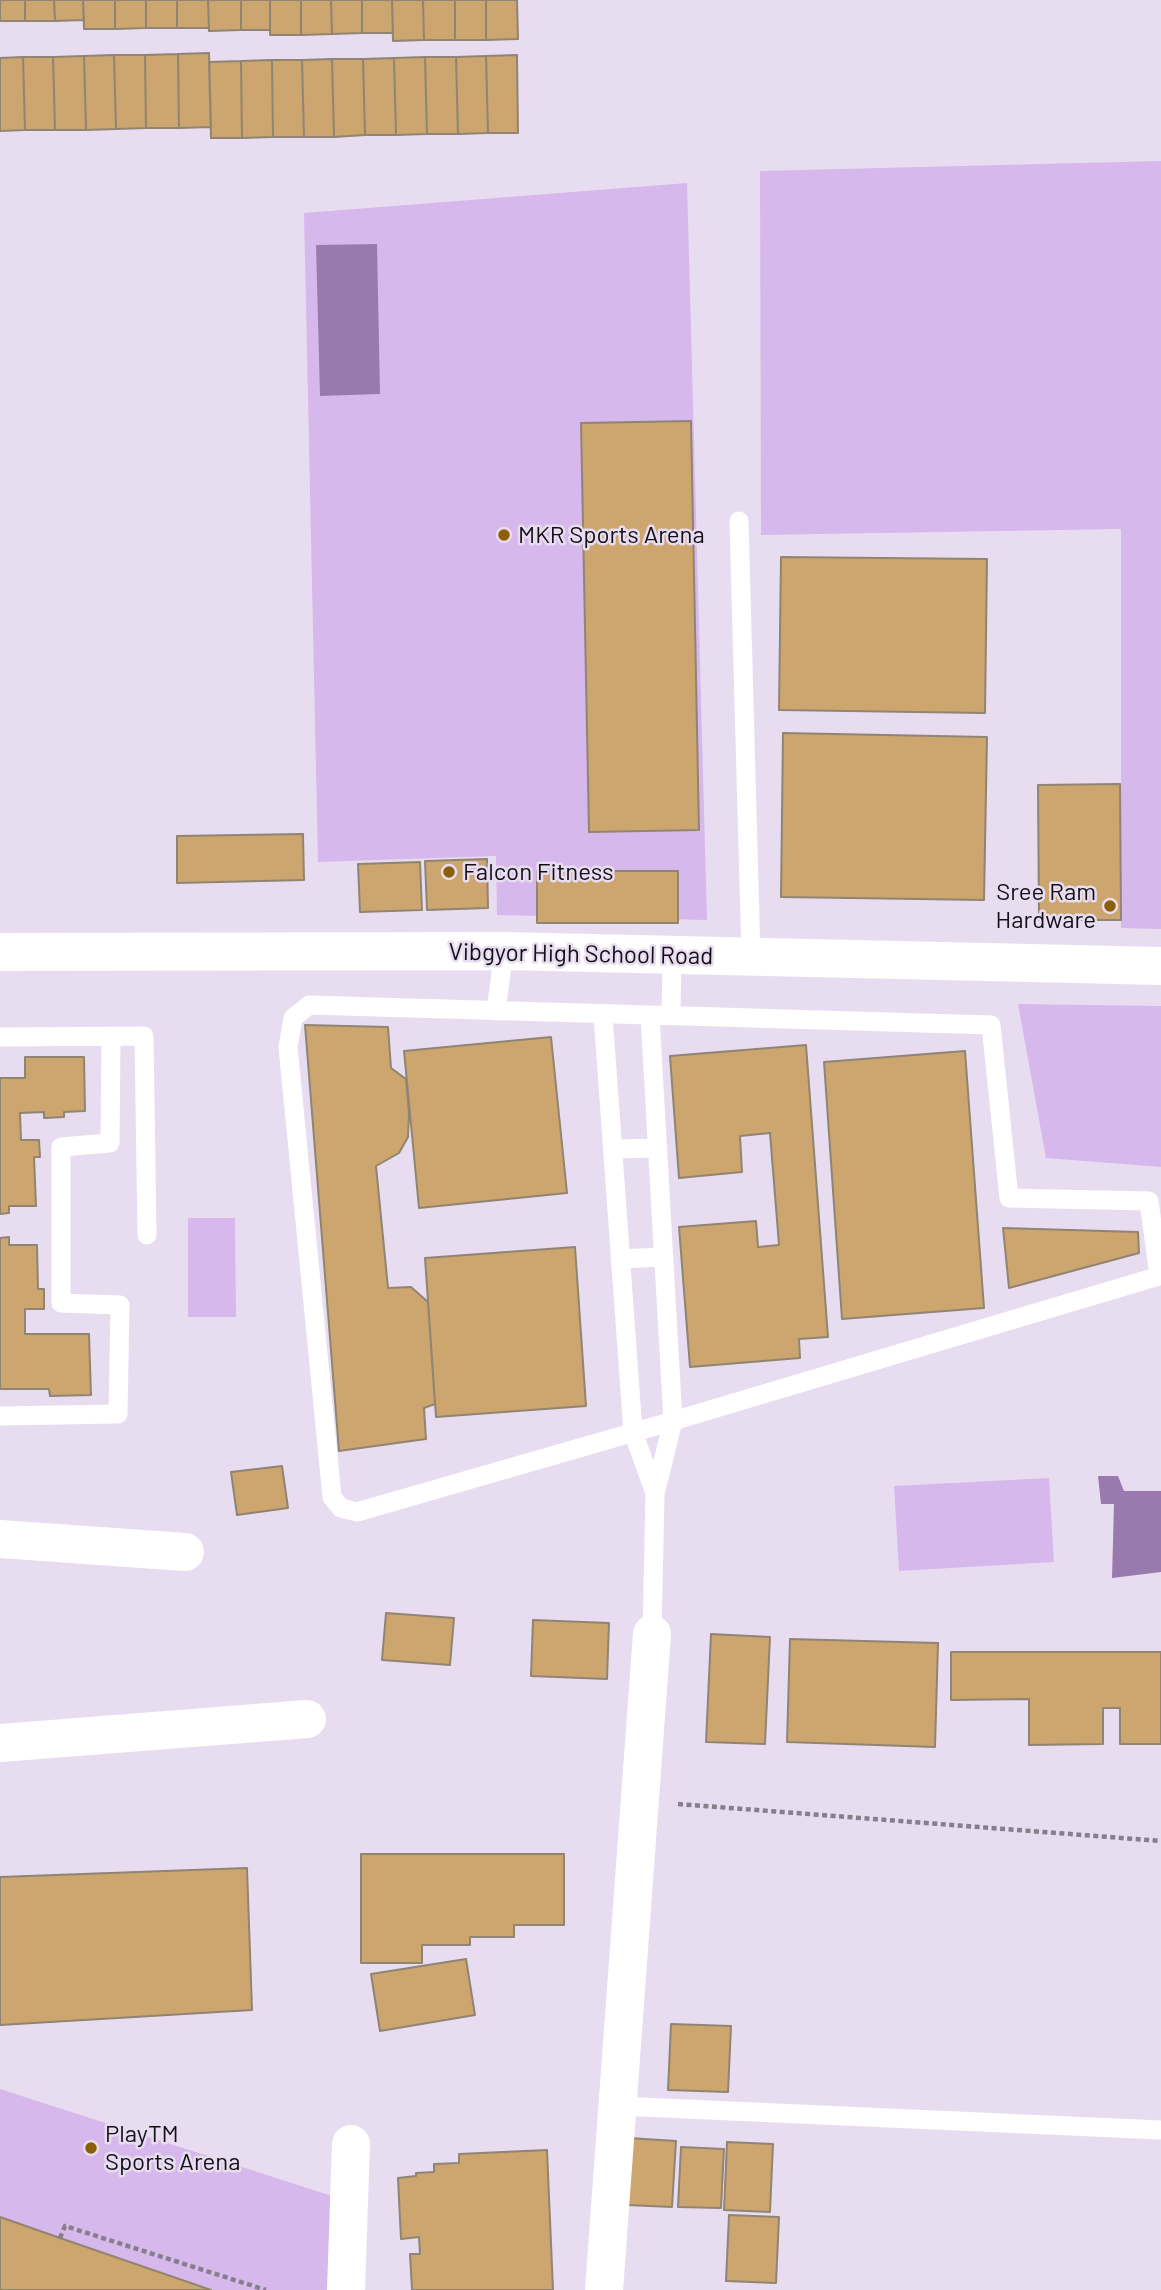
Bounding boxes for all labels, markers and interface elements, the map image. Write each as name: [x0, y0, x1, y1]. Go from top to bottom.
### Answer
place label: MKR Sports Arena: [518, 521, 705, 549]
marker: MKR Sports Arena: [496, 527, 512, 543]
place label: Falcon Fitness: [463, 858, 613, 886]
marker: Falcon Fitness: [441, 864, 457, 880]
place label: Sree Ram Hardware: [996, 878, 1096, 934]
marker: Sree Ram Hardware: [1102, 898, 1118, 914]
street label: Vibgyor High School Road: [448, 937, 714, 971]
place label: PlayTM Sports Arena: [105, 2120, 241, 2176]
marker: PlayTM Sports Arena: [83, 2140, 99, 2156]

